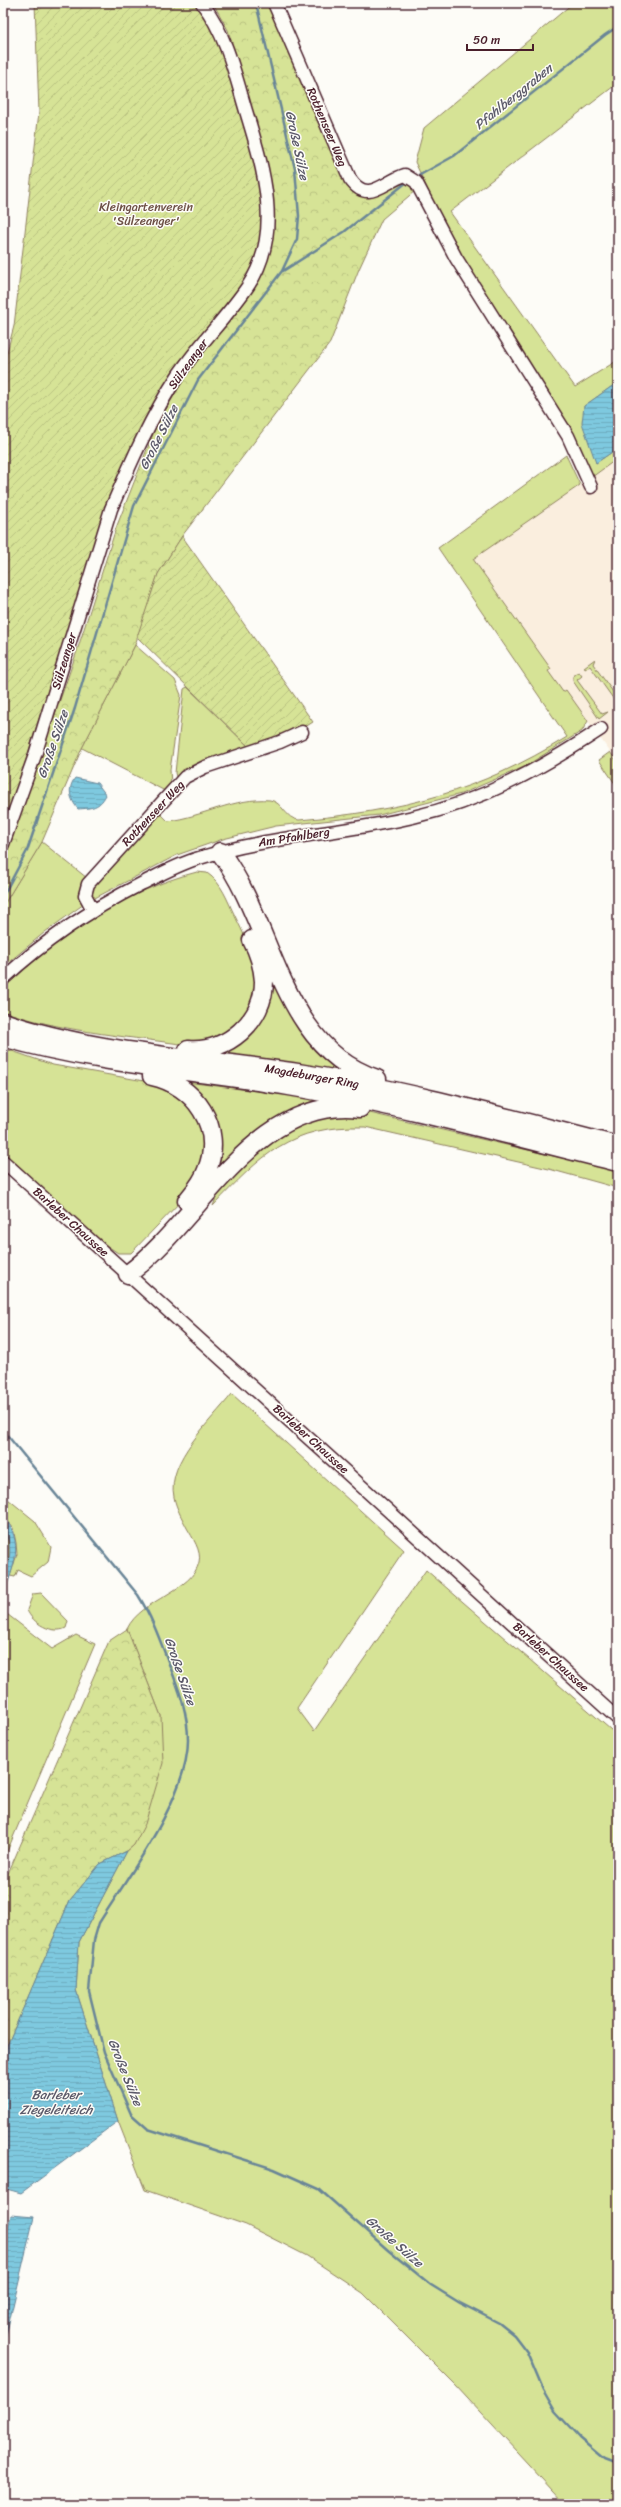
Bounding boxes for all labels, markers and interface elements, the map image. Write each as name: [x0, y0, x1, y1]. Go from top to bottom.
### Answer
scale bar: [467, 26, 533, 52]
text: 50 m: [473, 29, 500, 51]
water label: Pfahlberggraben: [469, 56, 559, 135]
street label: Rothenseer Weg: [300, 84, 354, 170]
water label: Große Sülze: [279, 108, 316, 184]
park label: Kleingartenverein 'Sülzeanger': [99, 196, 193, 232]
street label: Sülzeanger: [162, 333, 215, 394]
water label: Große Sülze: [132, 399, 185, 474]
street label: Sülzeanger: [45, 629, 83, 692]
water label: Große Sülze: [30, 706, 75, 781]
street label: Rothenseer Weg: [116, 775, 190, 851]
street label: Am Pfahlberg: [256, 821, 331, 854]
street label: Magdeburger Ring: [263, 1057, 361, 1095]
street label: Barleber Chaussee: [28, 1181, 114, 1263]
street label: Barleber Chaussee: [268, 1398, 354, 1480]
street label: Barleber Chaussee: [508, 1616, 594, 1698]
water label: Große Sülze: [158, 1634, 203, 1710]
water label: Große Sülze: [102, 2035, 150, 2111]
water label: Barleber Ziegeleiteich: [20, 2083, 93, 2121]
water label: Große Sülze: [361, 2210, 430, 2274]

